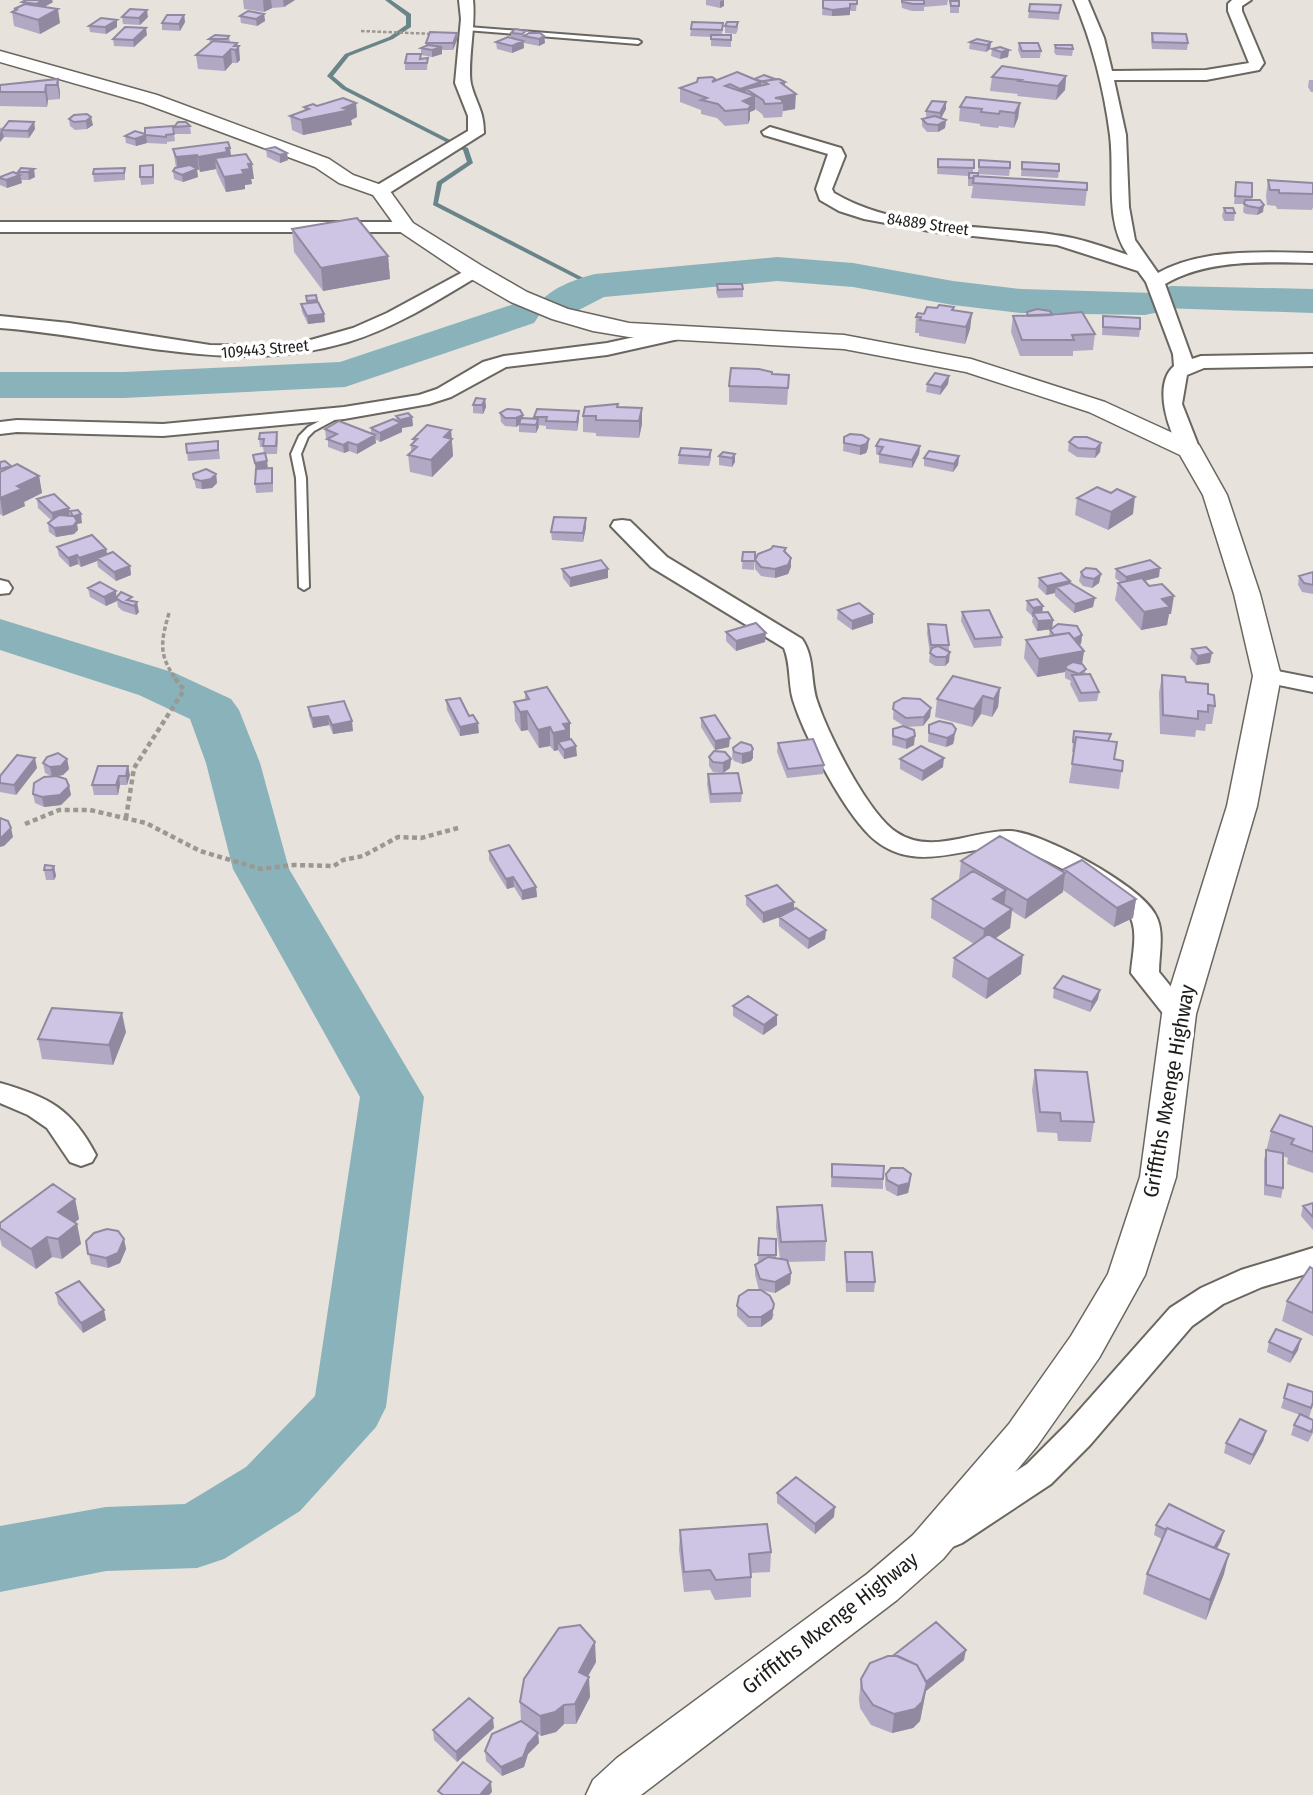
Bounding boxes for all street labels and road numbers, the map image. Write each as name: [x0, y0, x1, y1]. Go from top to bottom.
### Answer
street label: 84889 Street: [886, 209, 971, 239]
street label: 109443 Street: [220, 336, 310, 362]
street label: Griffiths Mxenge Highway: [1137, 982, 1201, 1200]
street label: Griffiths Mxenge Highway: [737, 1546, 924, 1700]

